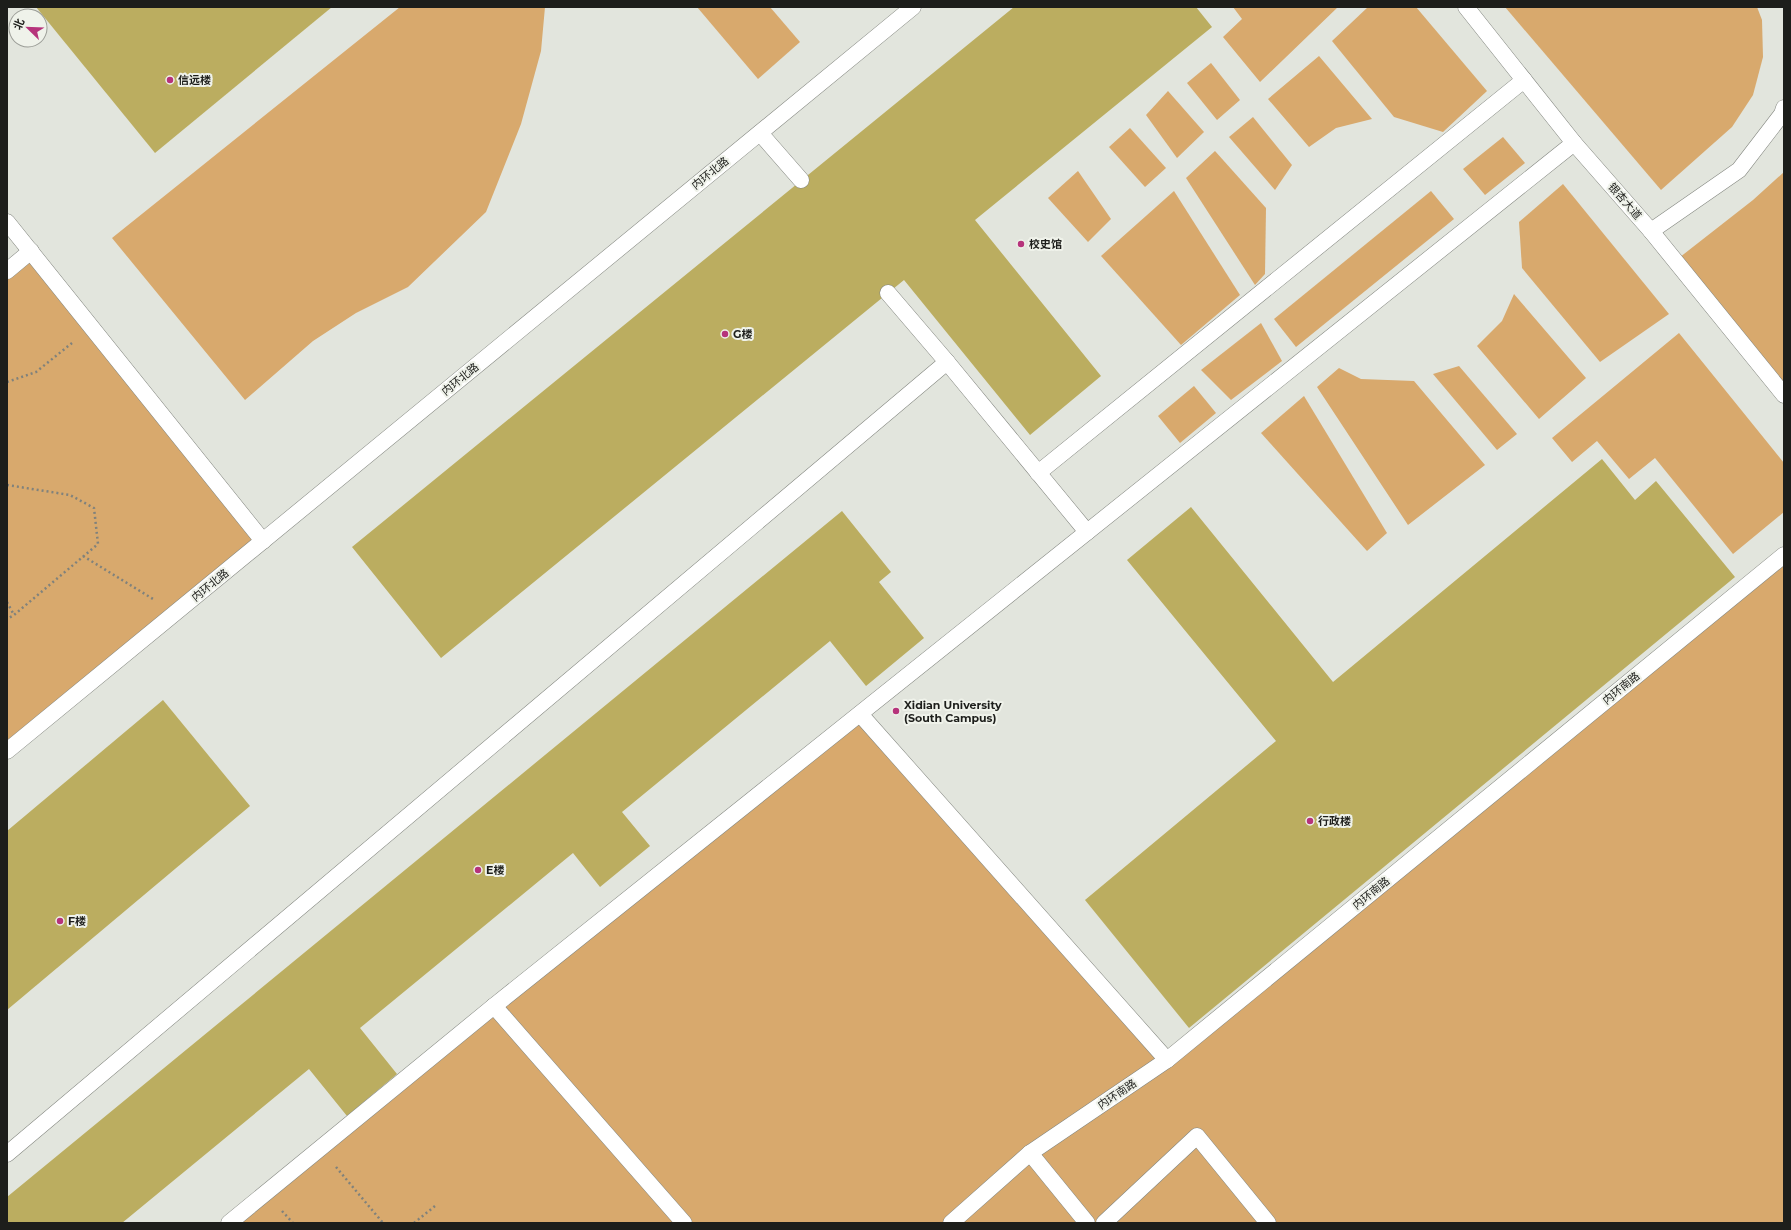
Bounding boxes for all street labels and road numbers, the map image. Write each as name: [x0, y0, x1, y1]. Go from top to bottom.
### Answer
street label: 内环北路: [688, 154, 732, 192]
street label: 银杏大道: [1605, 180, 1645, 222]
street label: 内环北路: [438, 360, 482, 398]
street label: 内环北路: [188, 566, 232, 604]
street label: 内环南路: [1599, 669, 1643, 707]
street label: 内环南路: [1349, 874, 1393, 912]
street label: 内环南路: [1095, 1076, 1139, 1112]

